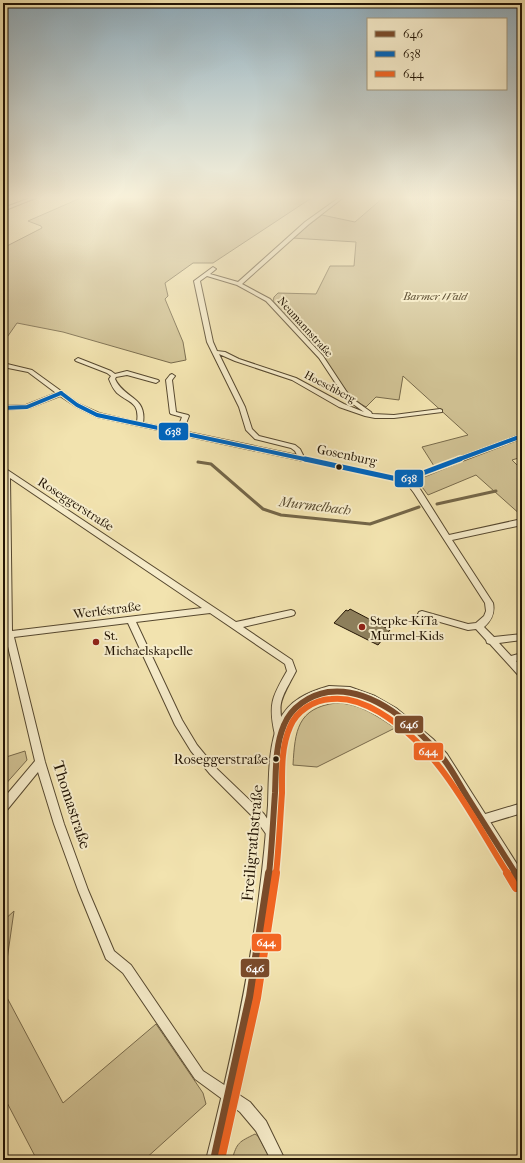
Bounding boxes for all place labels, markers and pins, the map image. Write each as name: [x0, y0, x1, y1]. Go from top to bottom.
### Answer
unlabelled marker: [334, 462, 344, 472]
place label: Stepke-KiTa Murmel-Kids: [370, 613, 444, 643]
marker: Stepke-KiTa Murmel-Kids: [357, 622, 367, 632]
place label: St. Michaelskapelle: [104, 628, 194, 658]
marker: St. Michaelskapelle: [91, 637, 101, 647]
place label: Roseggerstraße: [174, 751, 268, 768]
marker: Roseggerstraße: [271, 754, 281, 764]

